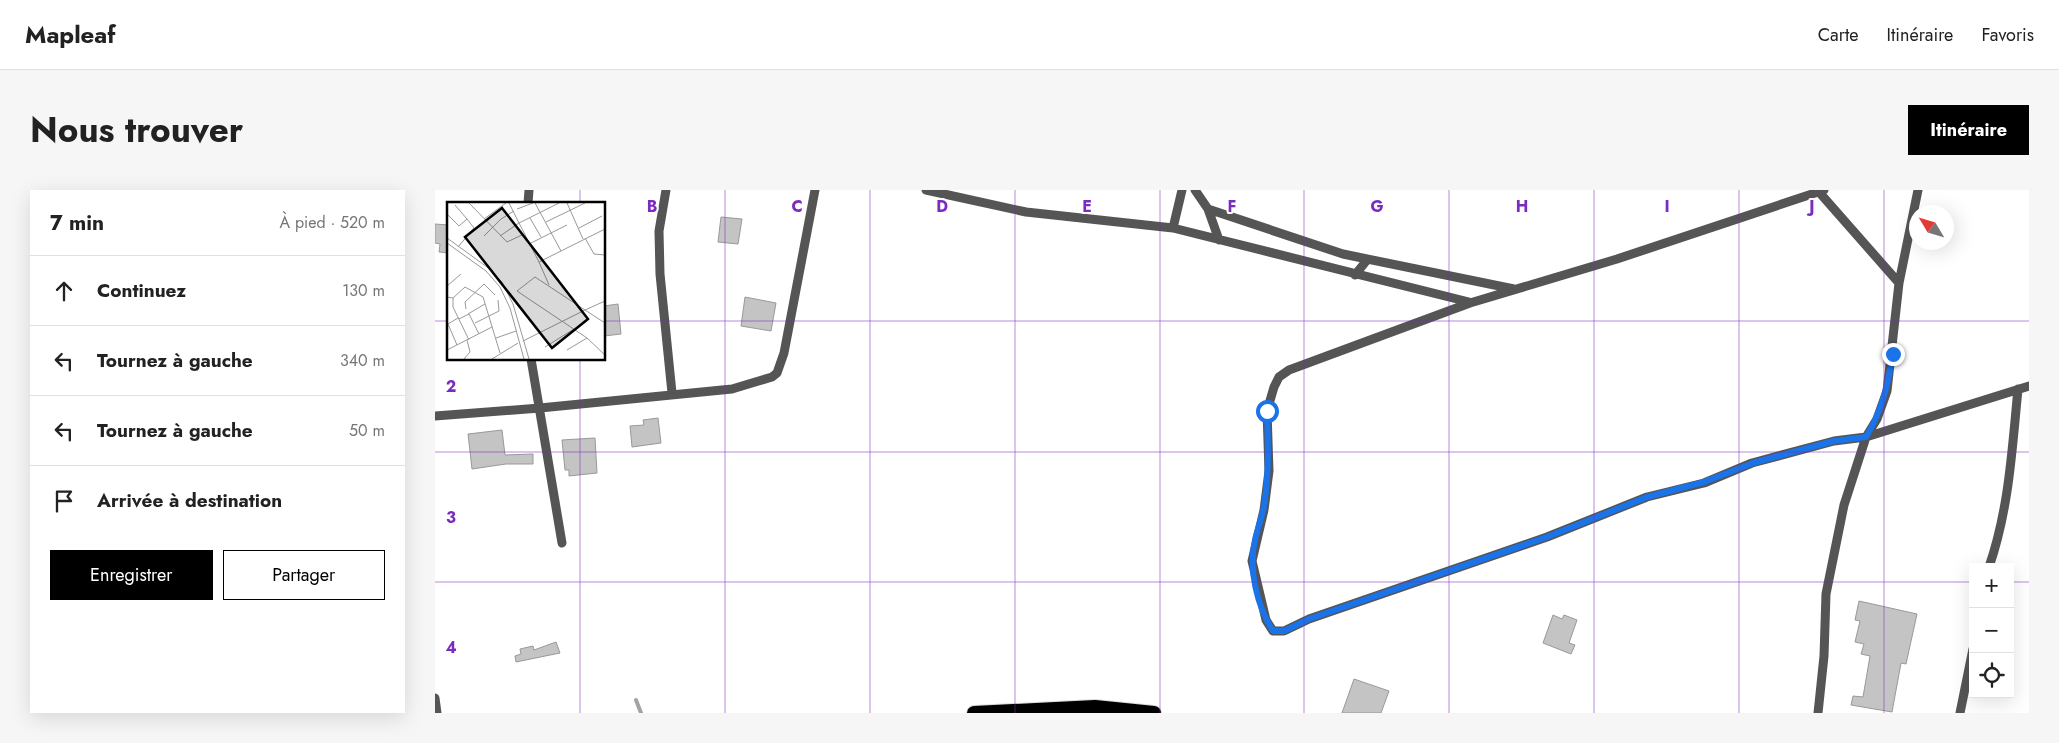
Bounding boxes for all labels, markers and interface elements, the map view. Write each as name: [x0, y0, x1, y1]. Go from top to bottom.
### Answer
text: Mapleaf: [25, 17, 116, 52]
text: Carte: [1818, 22, 1859, 48]
text: Itinéraire: [1887, 22, 1953, 48]
text: Favoris: [1981, 22, 2034, 48]
text: Nous trouver: [30, 105, 243, 155]
button: Itinéraire: [1908, 105, 2029, 155]
text: B: [647, 195, 657, 218]
text: C: [791, 195, 803, 218]
text: D: [936, 195, 948, 218]
text: E: [1082, 195, 1092, 218]
text: F: [1228, 195, 1236, 218]
text: G: [1370, 195, 1384, 218]
text: H: [1516, 195, 1528, 218]
text: I: [1664, 195, 1670, 218]
text: J: [1806, 195, 1815, 218]
inset map: [447, 202, 605, 360]
north arrow: [1909, 205, 1954, 250]
text: 7 min: [50, 208, 104, 238]
text: À pied · 520 m: [280, 211, 385, 234]
icon: ahead: [50, 277, 78, 305]
text: Continuez: [97, 277, 186, 304]
text: 130 m: [342, 279, 385, 302]
route end: [1882, 343, 1905, 366]
icon: left: [50, 347, 78, 375]
text: Tournez à gauche: [97, 347, 253, 374]
text: 340 m: [340, 349, 385, 372]
text: 2: [446, 375, 456, 398]
route start: [1256, 400, 1279, 423]
icon: left: [50, 417, 78, 445]
text: Tournez à gauche: [97, 417, 253, 444]
text: 50 m: [349, 419, 385, 442]
icon: arrive: [50, 487, 78, 515]
text: Arrivée à destination: [97, 487, 282, 514]
text: 3: [446, 506, 456, 529]
button: Enregistrer: [50, 550, 213, 600]
button: Partager: [223, 550, 385, 600]
map controls: [1969, 563, 2014, 698]
button: +: [1969, 563, 2014, 608]
button: −: [1969, 608, 2014, 653]
text: 4: [445, 636, 457, 659]
button: locate: [1969, 653, 2014, 698]

